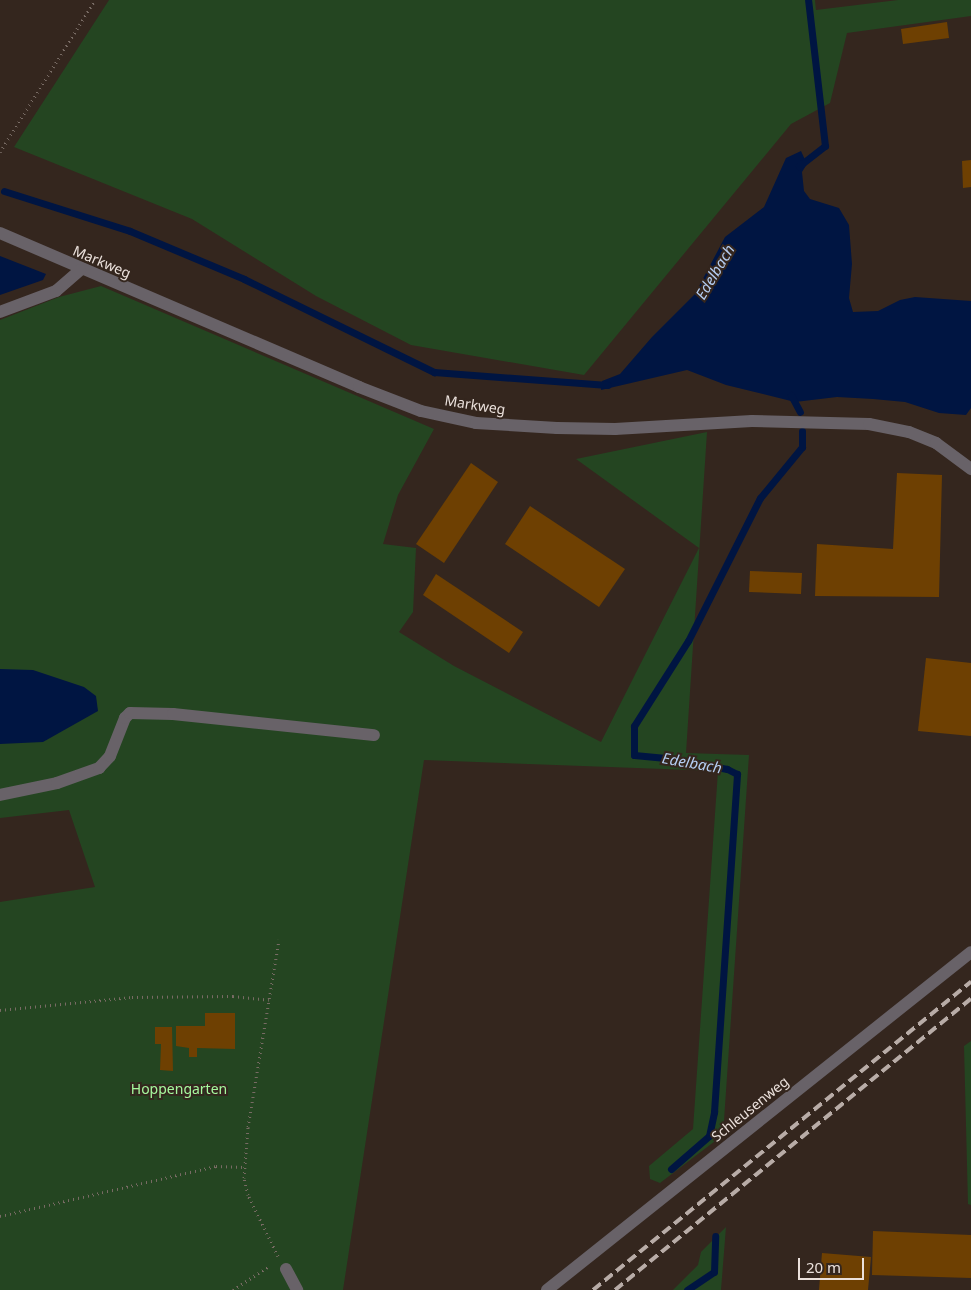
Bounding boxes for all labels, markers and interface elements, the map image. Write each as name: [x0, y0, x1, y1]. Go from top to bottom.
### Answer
water label: Edelbach: [692, 241, 738, 303]
street label: Markweg: [70, 242, 134, 282]
street label: Markweg: [443, 392, 507, 418]
water label: Edelbach: [661, 749, 723, 777]
street label: Schleusenweg: [708, 1073, 792, 1145]
park label: Hoppengarten: [131, 1081, 227, 1097]
scale bar: [801, 1248, 867, 1280]
text: 20 m: [806, 1257, 841, 1277]

